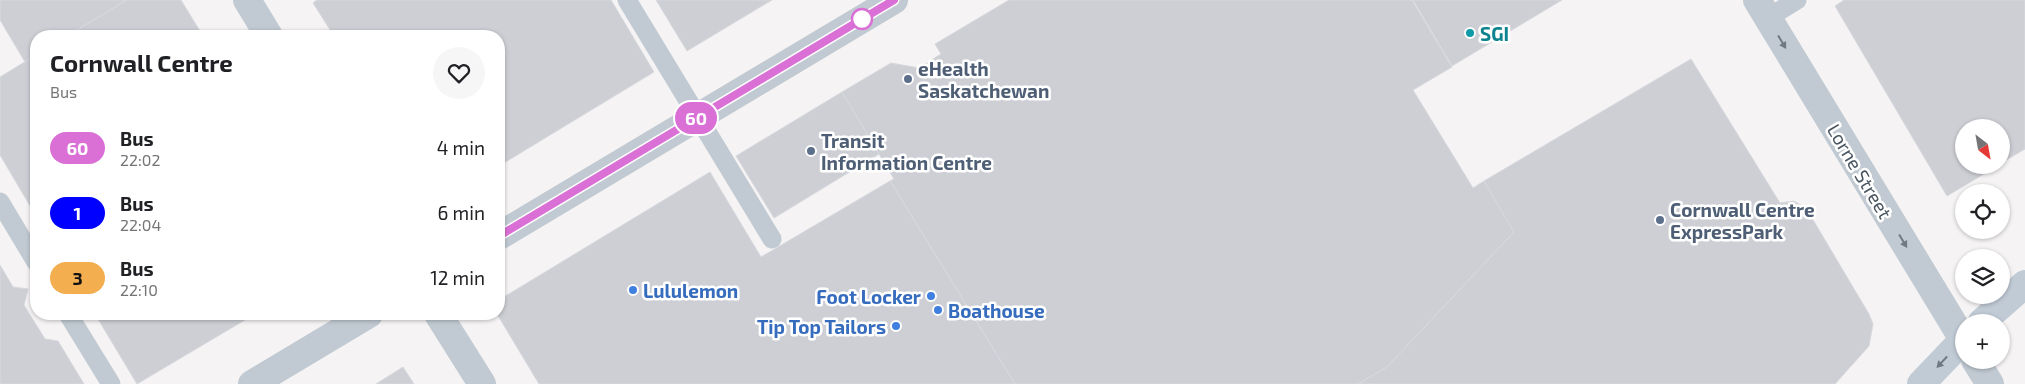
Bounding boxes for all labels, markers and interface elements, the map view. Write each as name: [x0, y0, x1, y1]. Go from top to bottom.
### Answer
unlabelled marker: [851, 8, 873, 30]
place label: SGI: [1480, 22, 1509, 45]
marker: SGI: [1464, 27, 1476, 39]
one-way arrow: [1778, 35, 1787, 48]
button: heart: [433, 47, 485, 99]
text: Cornwall Centre: [50, 48, 233, 77]
place label: eHealth Saskatchewan: [918, 57, 1049, 102]
marker: eHealth Saskatchewan: [902, 73, 914, 85]
text: Bus: [50, 82, 77, 101]
line badge: 60: [674, 102, 718, 134]
text: 60: [685, 107, 707, 129]
street label: Lorne Street: [1823, 119, 1897, 223]
north arrow: [1955, 119, 2010, 174]
map controls: [1955, 119, 2010, 369]
text: Bus: [120, 127, 154, 150]
place label: Transit Information Centre: [821, 129, 992, 174]
text: 4 min: [437, 136, 485, 159]
text: 60: [67, 137, 88, 159]
marker: Transit Information Centre: [805, 145, 817, 157]
text: 22:02: [120, 150, 160, 169]
button: locate: [1955, 184, 2010, 239]
text: Bus: [120, 192, 154, 215]
place label: Cornwall Centre ExpressPark: [1670, 198, 1815, 243]
text: 6 min: [437, 201, 485, 224]
text: 1: [74, 202, 81, 224]
marker: Cornwall Centre ExpressPark: [1654, 214, 1666, 226]
text: 22:04: [120, 215, 161, 234]
one-way arrow: [1898, 234, 1907, 247]
button: layers: [1955, 249, 2010, 304]
text: Bus: [120, 257, 154, 280]
text: 12 min: [430, 266, 485, 289]
text: 3: [72, 267, 83, 289]
place label: Lululemon: [643, 279, 738, 302]
text: 22:10: [120, 280, 158, 299]
marker: Lululemon: [627, 284, 639, 296]
place label: Foot Locker: [816, 285, 921, 308]
marker: Foot Locker: [925, 290, 937, 302]
place label: Boathouse: [948, 299, 1045, 322]
marker: Boathouse: [932, 304, 944, 316]
button: +: [1955, 314, 2010, 369]
place label: Tip Top Tailors: [757, 315, 886, 338]
marker: Tip Top Tailors: [890, 320, 902, 332]
one-way arrow: [1936, 356, 1948, 368]

